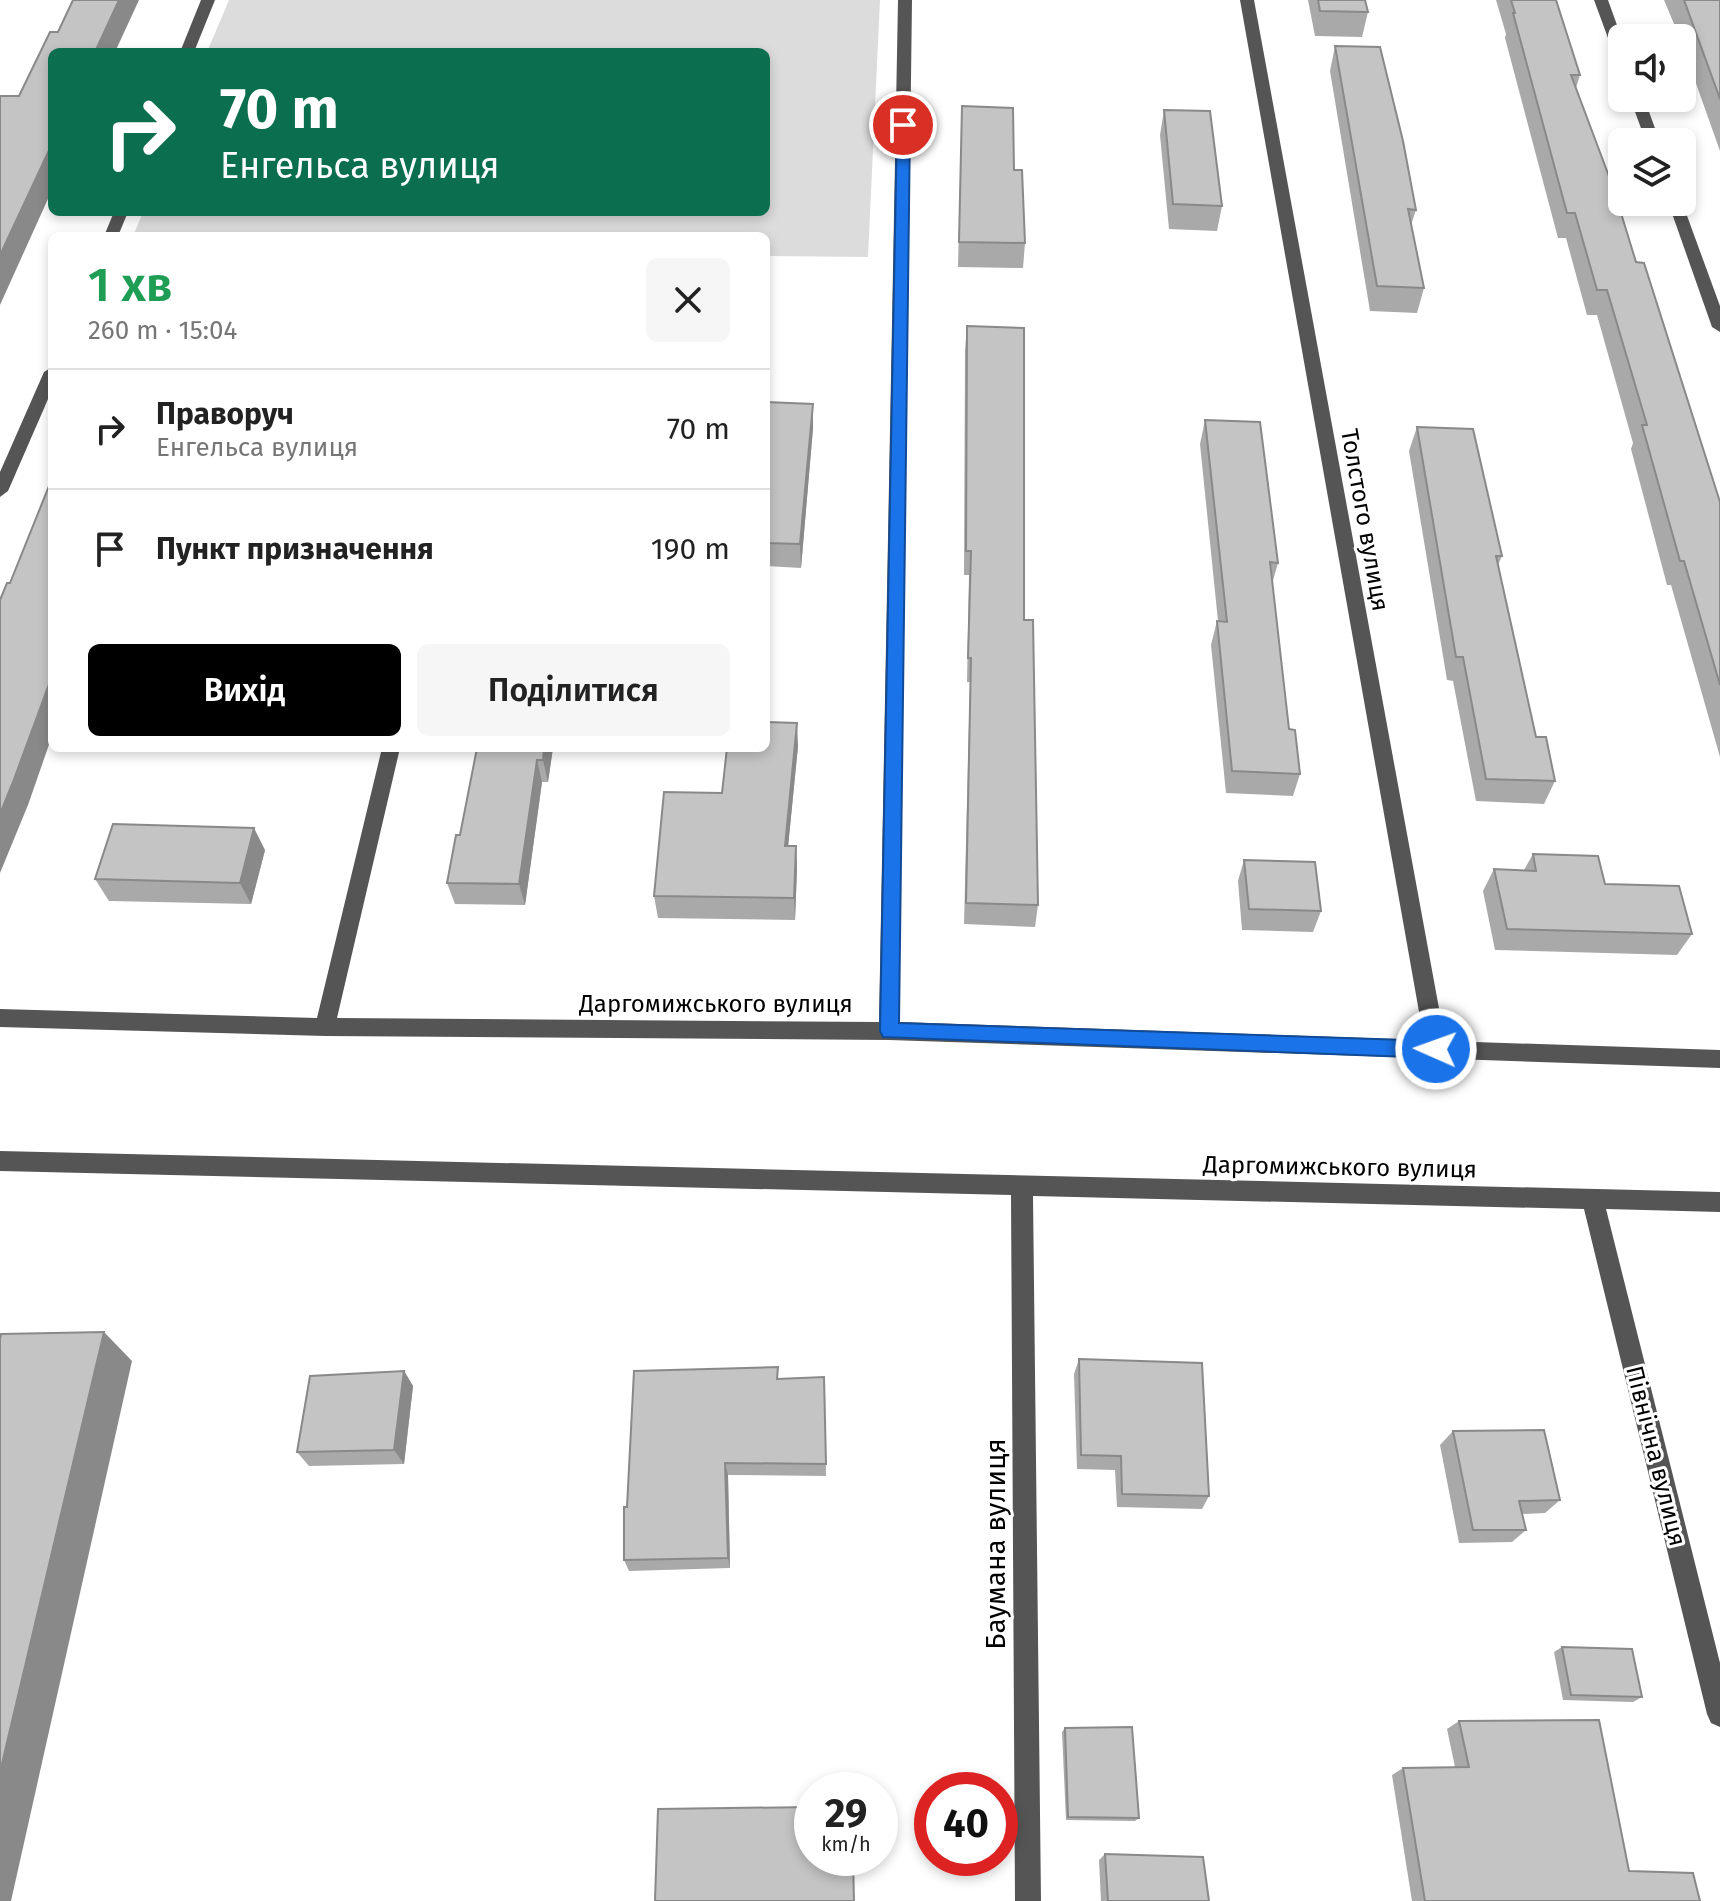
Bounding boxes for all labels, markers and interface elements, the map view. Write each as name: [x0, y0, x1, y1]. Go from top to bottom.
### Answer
map controls: [1608, 24, 1696, 216]
button: sound: [1608, 24, 1696, 112]
text: 70 m: [220, 76, 339, 143]
icon: right: [88, 80, 192, 184]
pin: [869, 91, 937, 159]
icon: arrive: [881, 103, 925, 147]
button: layers: [1608, 128, 1696, 216]
text: Енгельса вулиця: [220, 144, 500, 188]
text: 1 хв: [88, 256, 173, 314]
button: close: [646, 258, 730, 342]
text: 260 m · 15:04: [88, 315, 237, 346]
text: Праворуч: [156, 396, 294, 432]
icon: right: [88, 407, 132, 451]
text: 70 m: [667, 411, 730, 447]
street label: Толстого вулиця: [1335, 427, 1395, 613]
text: Енгельса вулиця: [156, 432, 358, 463]
icon: arrive: [88, 527, 132, 571]
text: Пункт призначення: [156, 531, 434, 567]
text: 190 m: [651, 531, 730, 567]
button: Вихід: [88, 644, 401, 736]
button: Поділитися: [417, 644, 730, 736]
street label: Даргомижського вулиця: [578, 990, 853, 1018]
position arrow: [1394, 1007, 1478, 1091]
street label: Даргомижського вулиця: [1202, 1151, 1477, 1183]
street label: Північна вулиця: [1620, 1363, 1692, 1549]
street label: Баумана вулиця: [979, 1438, 1012, 1650]
speed limit sign: 40: [914, 1772, 1018, 1876]
text: 29: [825, 1790, 867, 1838]
text: km/h: [821, 1832, 871, 1856]

